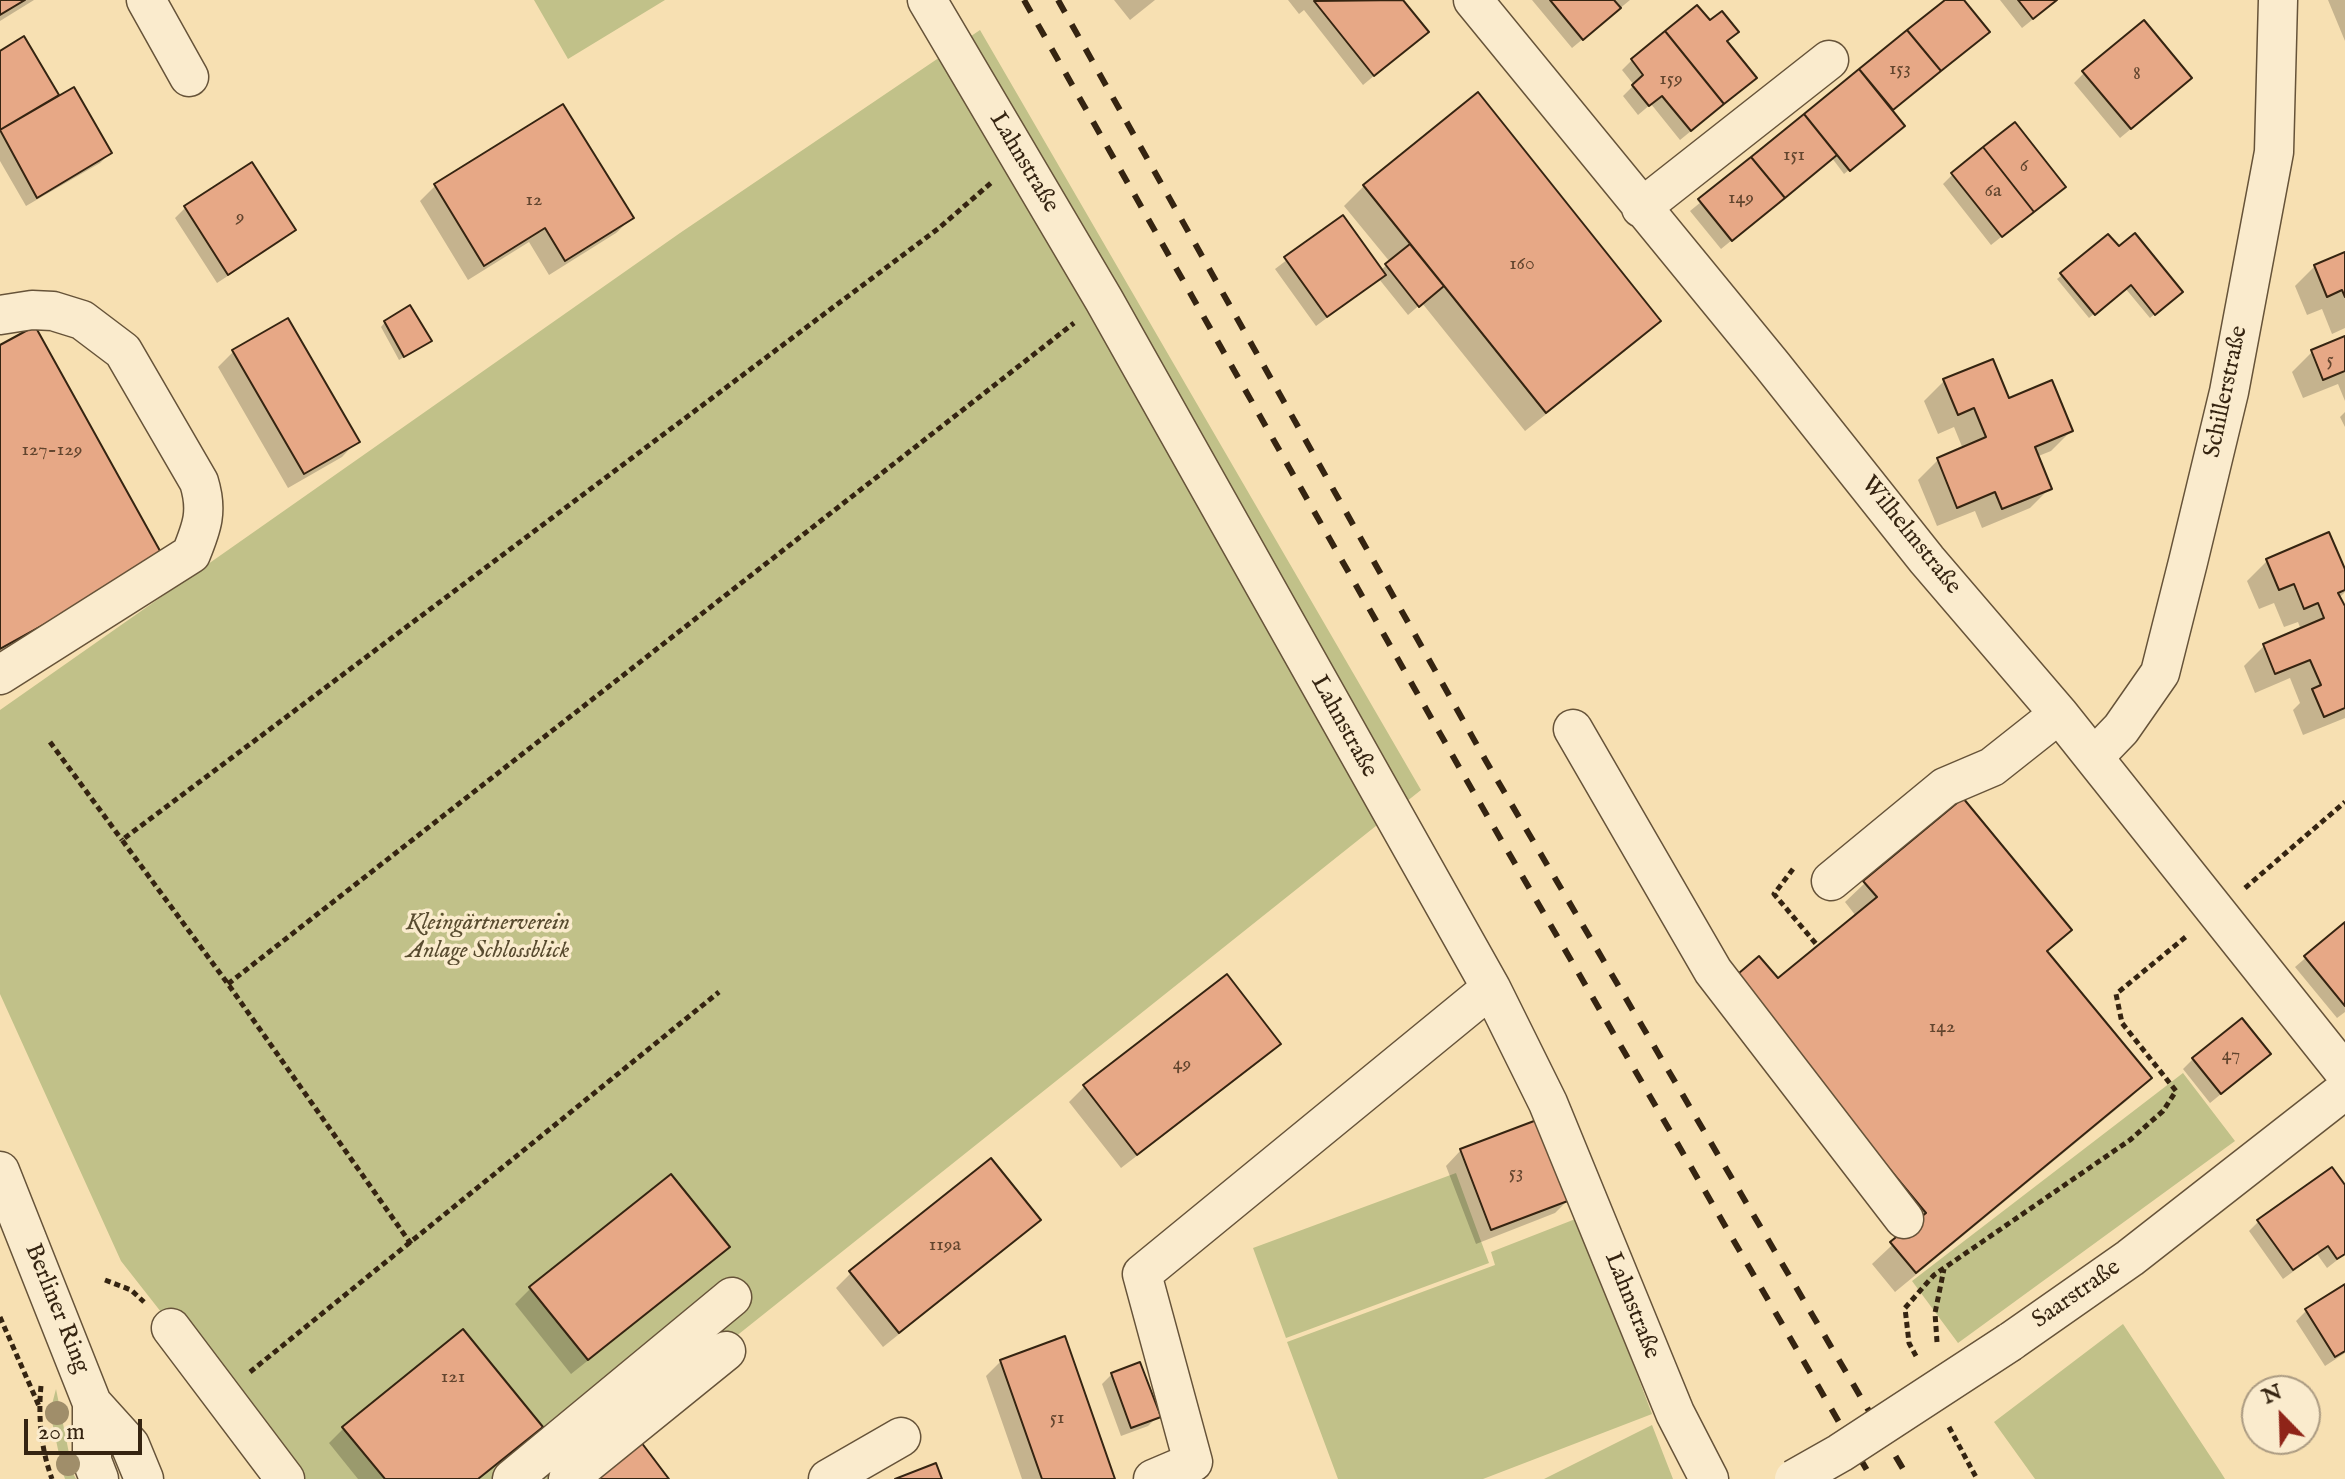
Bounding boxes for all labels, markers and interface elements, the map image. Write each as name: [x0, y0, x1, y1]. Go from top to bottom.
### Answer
house number: 153: [1889, 58, 1911, 82]
house number: 8: [2133, 63, 2141, 87]
house number: 159: [1659, 68, 1683, 92]
street label: Lahnstraße: [982, 107, 1064, 219]
house number: 151: [1783, 144, 1805, 168]
house number: 6: [2020, 155, 2028, 179]
house number: 6a: [1984, 180, 2002, 204]
house number: 149: [1728, 187, 1754, 211]
house number: 12: [526, 189, 542, 213]
house number: 9: [236, 206, 244, 230]
house number: 160: [1509, 253, 1535, 277]
street label: Schillerstraße: [2199, 324, 2255, 460]
house number: 5: [2326, 349, 2334, 373]
house number: 127-129: [22, 439, 82, 463]
street label: Wilhelmstraße: [1854, 471, 1966, 601]
street label: Lahnstraße: [1303, 671, 1383, 783]
park label: Kleingärtnerverein Anlage Schlossblick: [406, 910, 570, 966]
house number: 142: [1929, 1016, 1955, 1040]
house number: 47: [2222, 1044, 2240, 1068]
house number: 49: [1173, 1053, 1191, 1077]
house number: 53: [1509, 1162, 1523, 1186]
house number: 119a: [929, 1234, 961, 1258]
street label: Berliner Ring: [17, 1240, 95, 1378]
street label: Lahnstraße: [1597, 1249, 1665, 1363]
street label: Saarstraße: [2027, 1254, 2127, 1336]
house number: 121: [441, 1366, 465, 1390]
north arrow: [2241, 1375, 2321, 1455]
text: N: [2258, 1378, 2287, 1411]
scale bar: [28, 1403, 146, 1453]
house number: 51: [1050, 1407, 1064, 1431]
text: 20 m: [38, 1417, 85, 1448]

